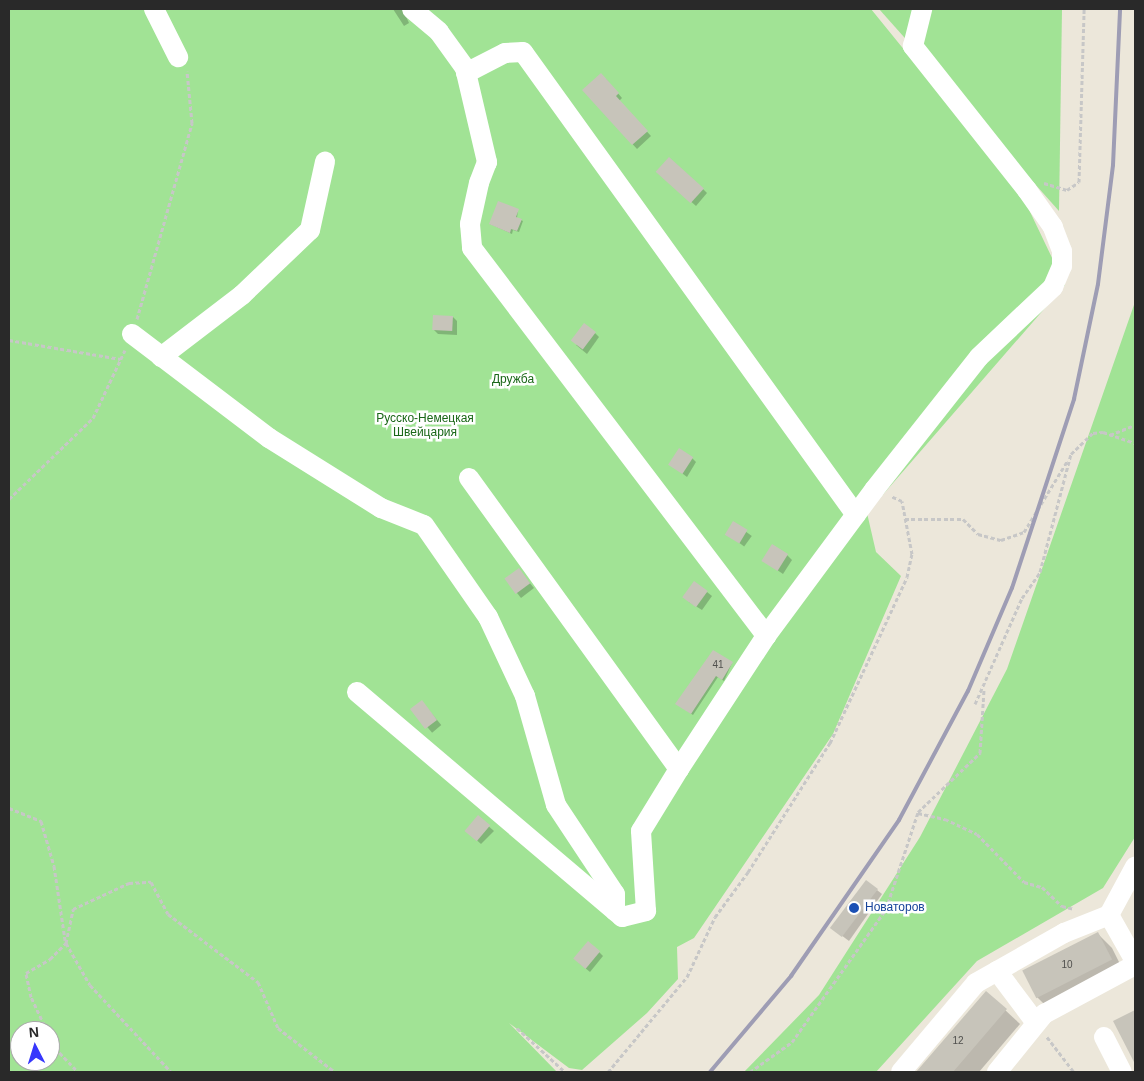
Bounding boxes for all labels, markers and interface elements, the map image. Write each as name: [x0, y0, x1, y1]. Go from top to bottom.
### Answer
park label: Дружба: [492, 373, 534, 387]
park label: Русско-Немецкая Швейцария: [376, 412, 474, 440]
house number: 41: [712, 659, 724, 671]
marker: Новаторов: [847, 901, 861, 915]
place label: Новаторов: [865, 901, 925, 915]
house number: 10: [1061, 959, 1073, 971]
north arrow: [10, 1021, 60, 1071]
text: N: [28, 1024, 40, 1040]
house number: 12: [952, 1035, 964, 1047]

